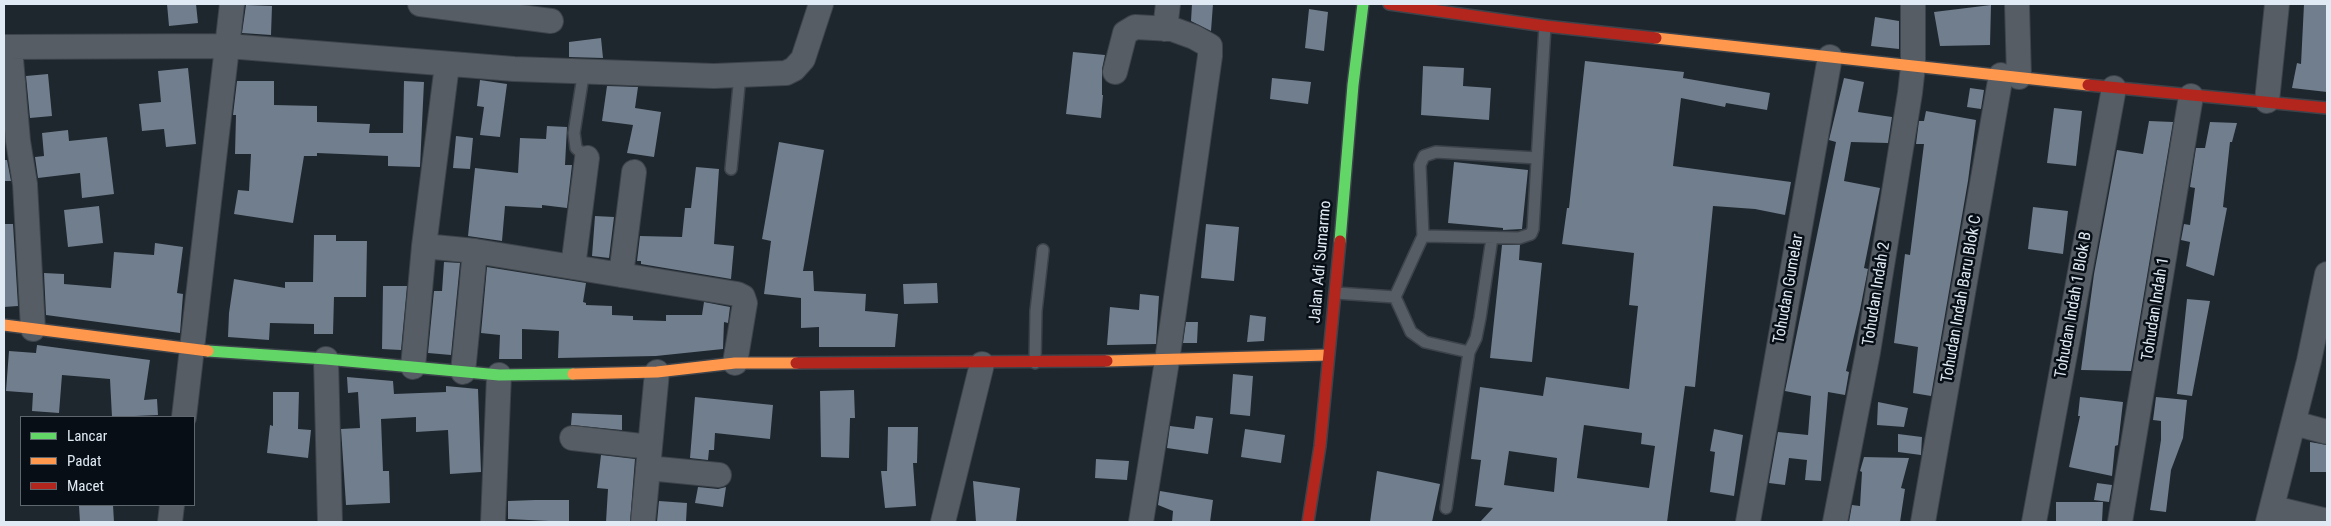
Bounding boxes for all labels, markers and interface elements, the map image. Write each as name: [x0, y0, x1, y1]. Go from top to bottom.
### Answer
street label: Jalan Adi Sumarmo: [1306, 200, 1336, 324]
street label: Tohudan Indah Baru Blok C: [1938, 214, 1986, 384]
street label: Tohudan Indah 1 Blok B: [2052, 230, 2096, 380]
street label: Tohudan Gumelar: [1770, 233, 1808, 345]
street label: Tohudan Indah 2: [1859, 241, 1895, 347]
street label: Tohudan Indah 1: [2138, 256, 2174, 362]
legend: [20, 416, 195, 506]
text: Lancar: [67, 427, 107, 445]
text: Padat: [67, 452, 101, 470]
text: Macet: [67, 477, 104, 495]

